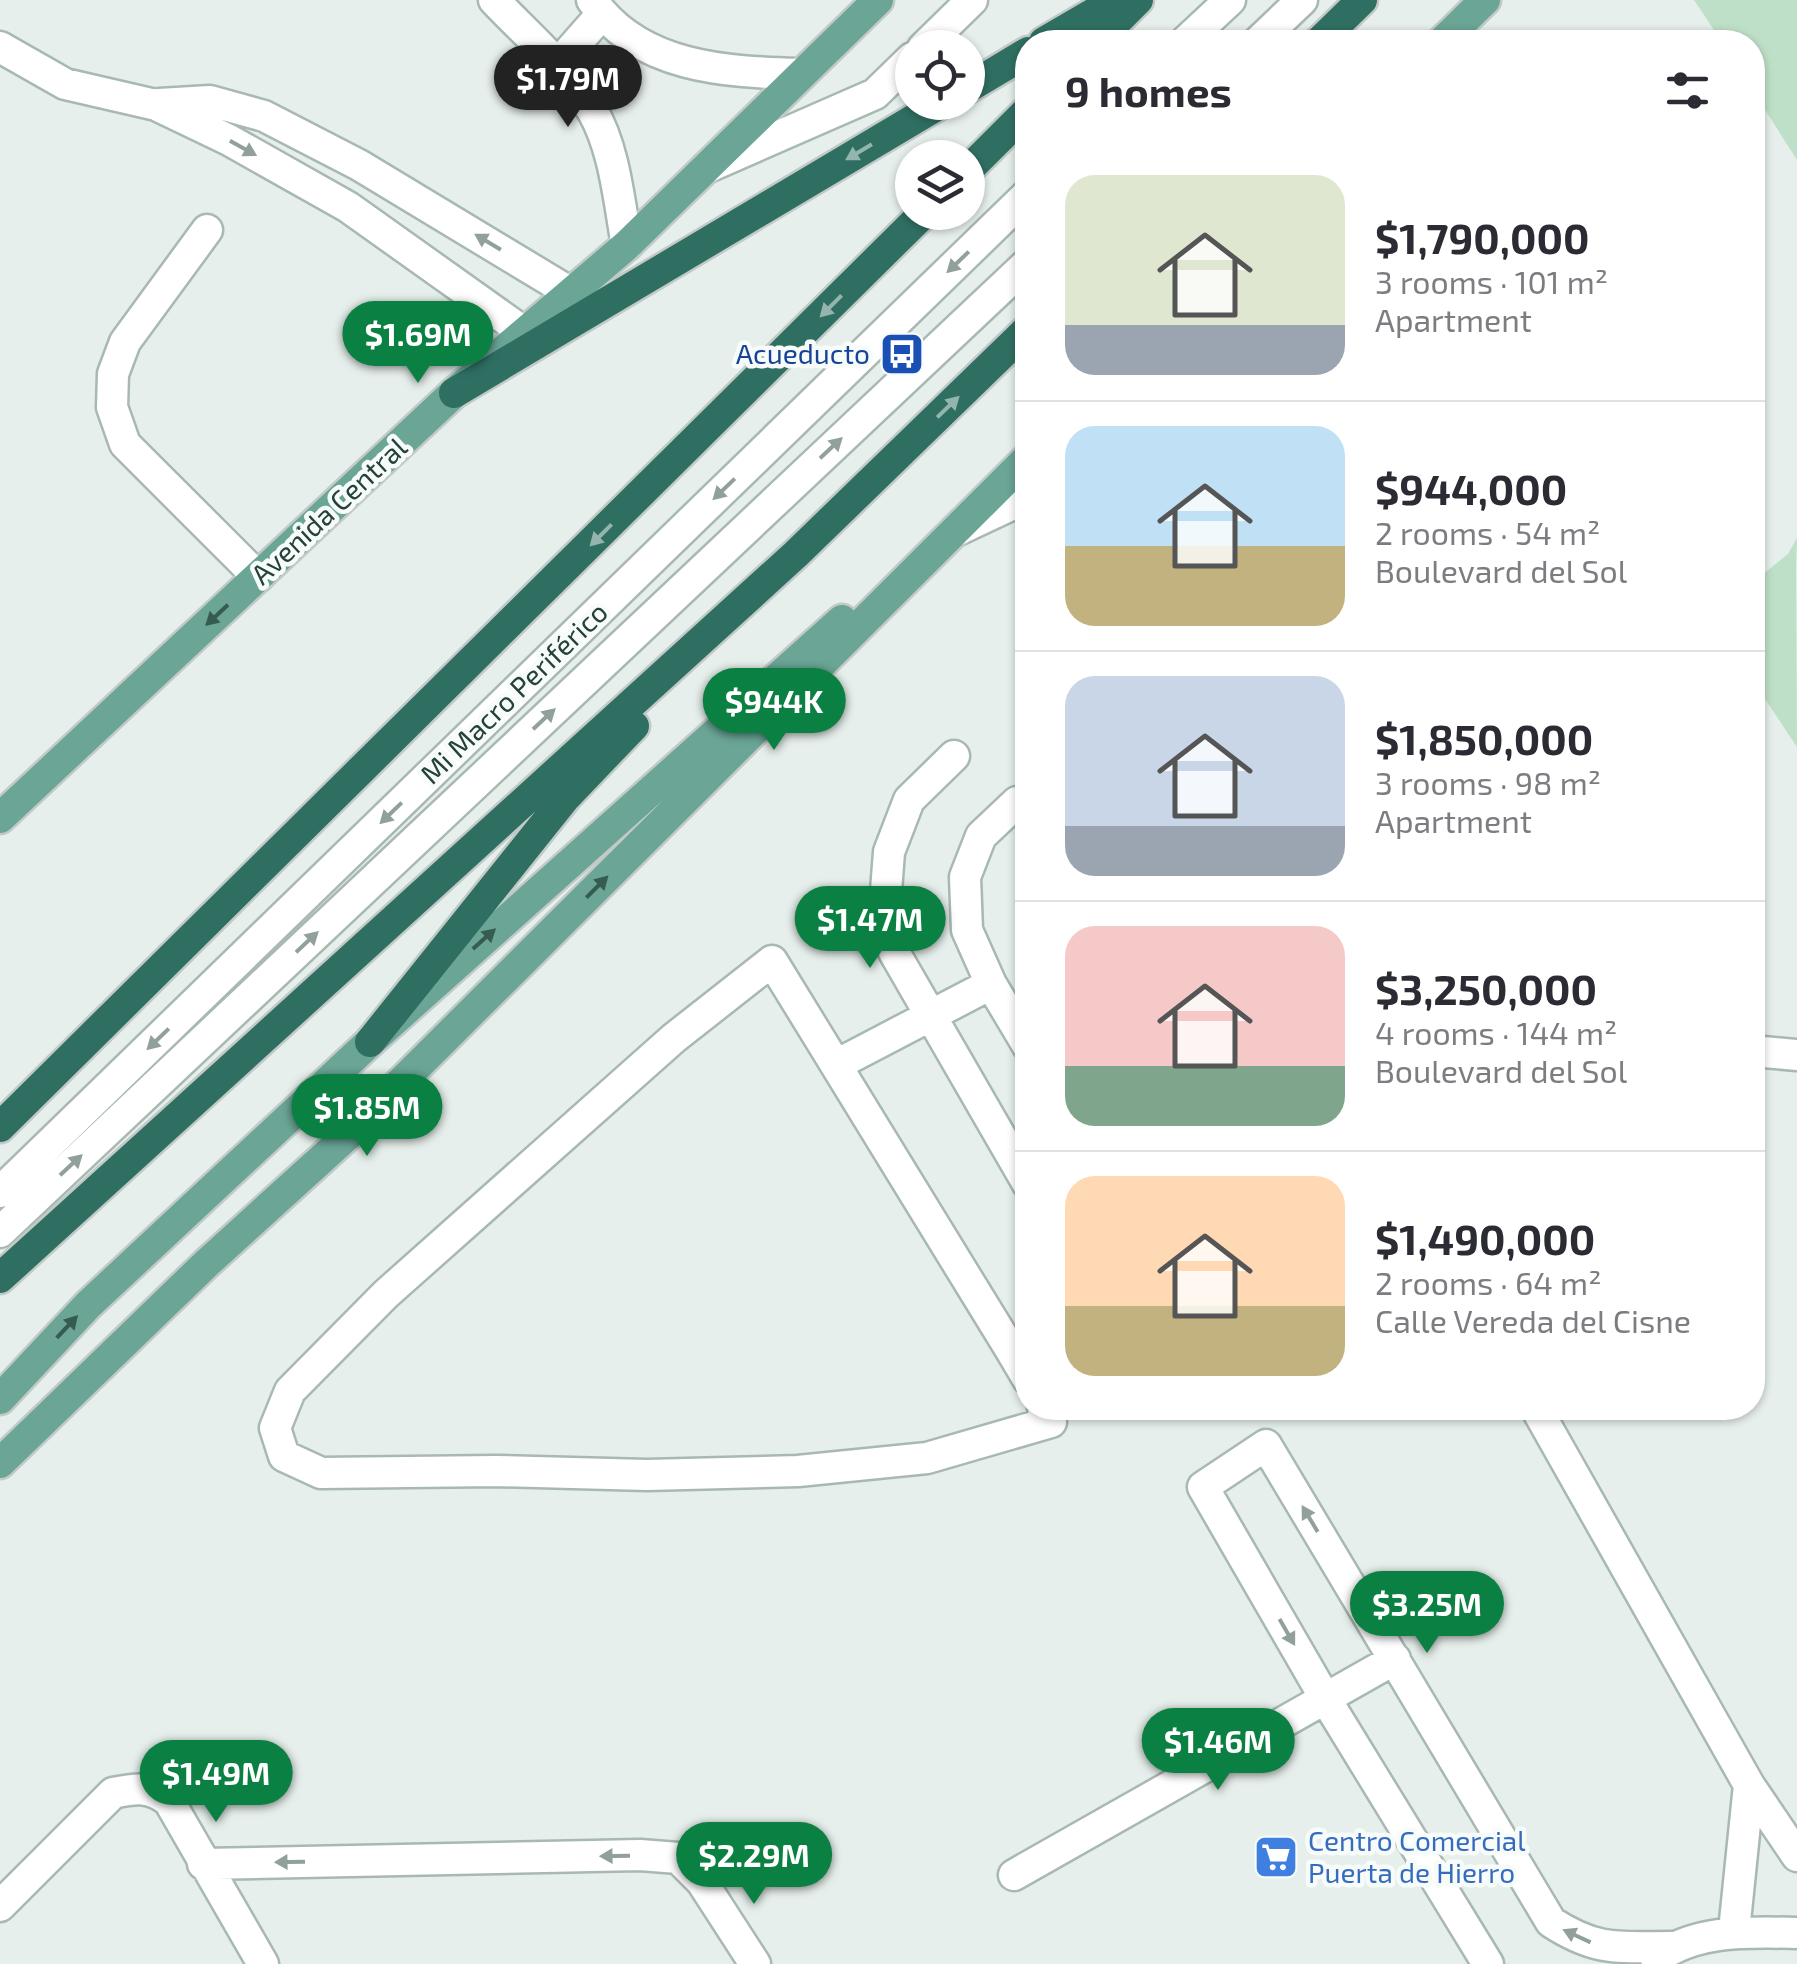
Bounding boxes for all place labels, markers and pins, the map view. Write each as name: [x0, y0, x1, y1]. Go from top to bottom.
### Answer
pin: $1.79M: [487, 45, 649, 130]
pin: $1.69M: [337, 301, 499, 386]
bus stop icon: Acueducto: [879, 331, 925, 377]
place label: Acueducto: [736, 336, 870, 370]
pin: $944K: [704, 668, 844, 753]
pin: $1.47M: [789, 886, 951, 971]
pin: $1.85M: [286, 1074, 448, 1159]
pin: $3.25M: [1346, 1571, 1508, 1656]
pin: $1.46M: [1137, 1708, 1299, 1793]
pin: $1.49M: [135, 1740, 297, 1825]
pin: $2.29M: [673, 1822, 835, 1907]
place label: Centro Comercial Puerta de Hierro: [1308, 1823, 1526, 1889]
supermarket icon: Centro Comercial Puerta de Hierro: [1253, 1834, 1299, 1880]

